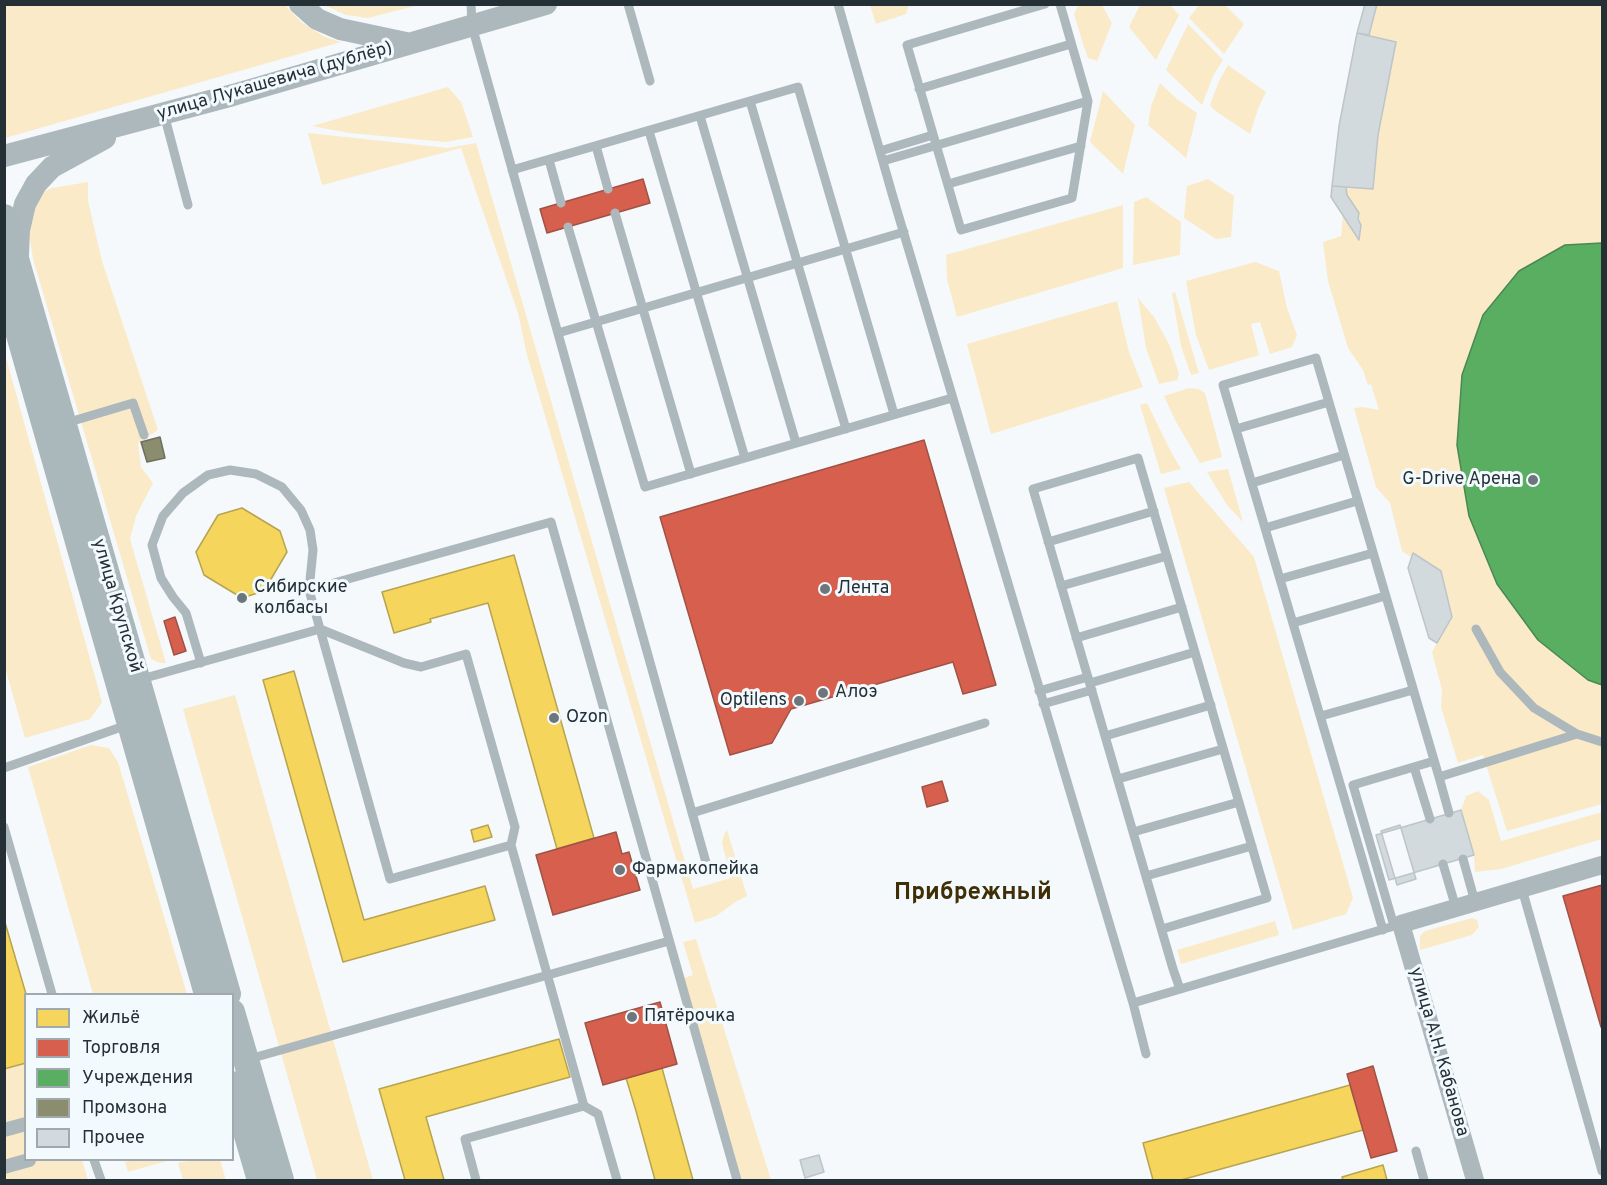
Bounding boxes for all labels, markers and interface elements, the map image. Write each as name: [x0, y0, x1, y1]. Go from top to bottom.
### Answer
street label: улица Лукашевича (дублёр): [155, 38, 395, 126]
place label: G-Drive Арена: [1402, 469, 1521, 491]
marker: G-Drive Арена: [1526, 473, 1540, 487]
street label: улица Крупской: [87, 537, 145, 675]
place label: Сибирские колбасы: [254, 577, 347, 620]
place label: Лента: [837, 578, 889, 600]
marker: Лента: [818, 582, 832, 596]
marker: Сибирские колбасы: [235, 591, 249, 605]
place label: Алоэ: [835, 682, 877, 704]
marker: Алоэ: [816, 686, 830, 700]
place label: Optilens: [720, 690, 787, 712]
marker: Optilens: [792, 694, 806, 708]
place label: Ozon: [566, 707, 608, 729]
marker: Ozon: [547, 711, 561, 725]
place label: Фармакопейка: [632, 859, 759, 881]
marker: Фармакопейка: [613, 863, 627, 877]
district label: Прибрежный: [894, 880, 1052, 908]
street label: улица А.Н. Кабанова: [1404, 965, 1472, 1139]
legend: [24, 993, 234, 1161]
place label: Пятёрочка: [644, 1006, 735, 1028]
text: Жильё: [82, 1007, 140, 1030]
marker: Пятёрочка: [625, 1010, 639, 1024]
text: Торговля: [82, 1037, 160, 1060]
text: Учреждения: [82, 1067, 193, 1090]
text: Промзона: [82, 1097, 167, 1120]
text: Прочее: [82, 1127, 145, 1150]

